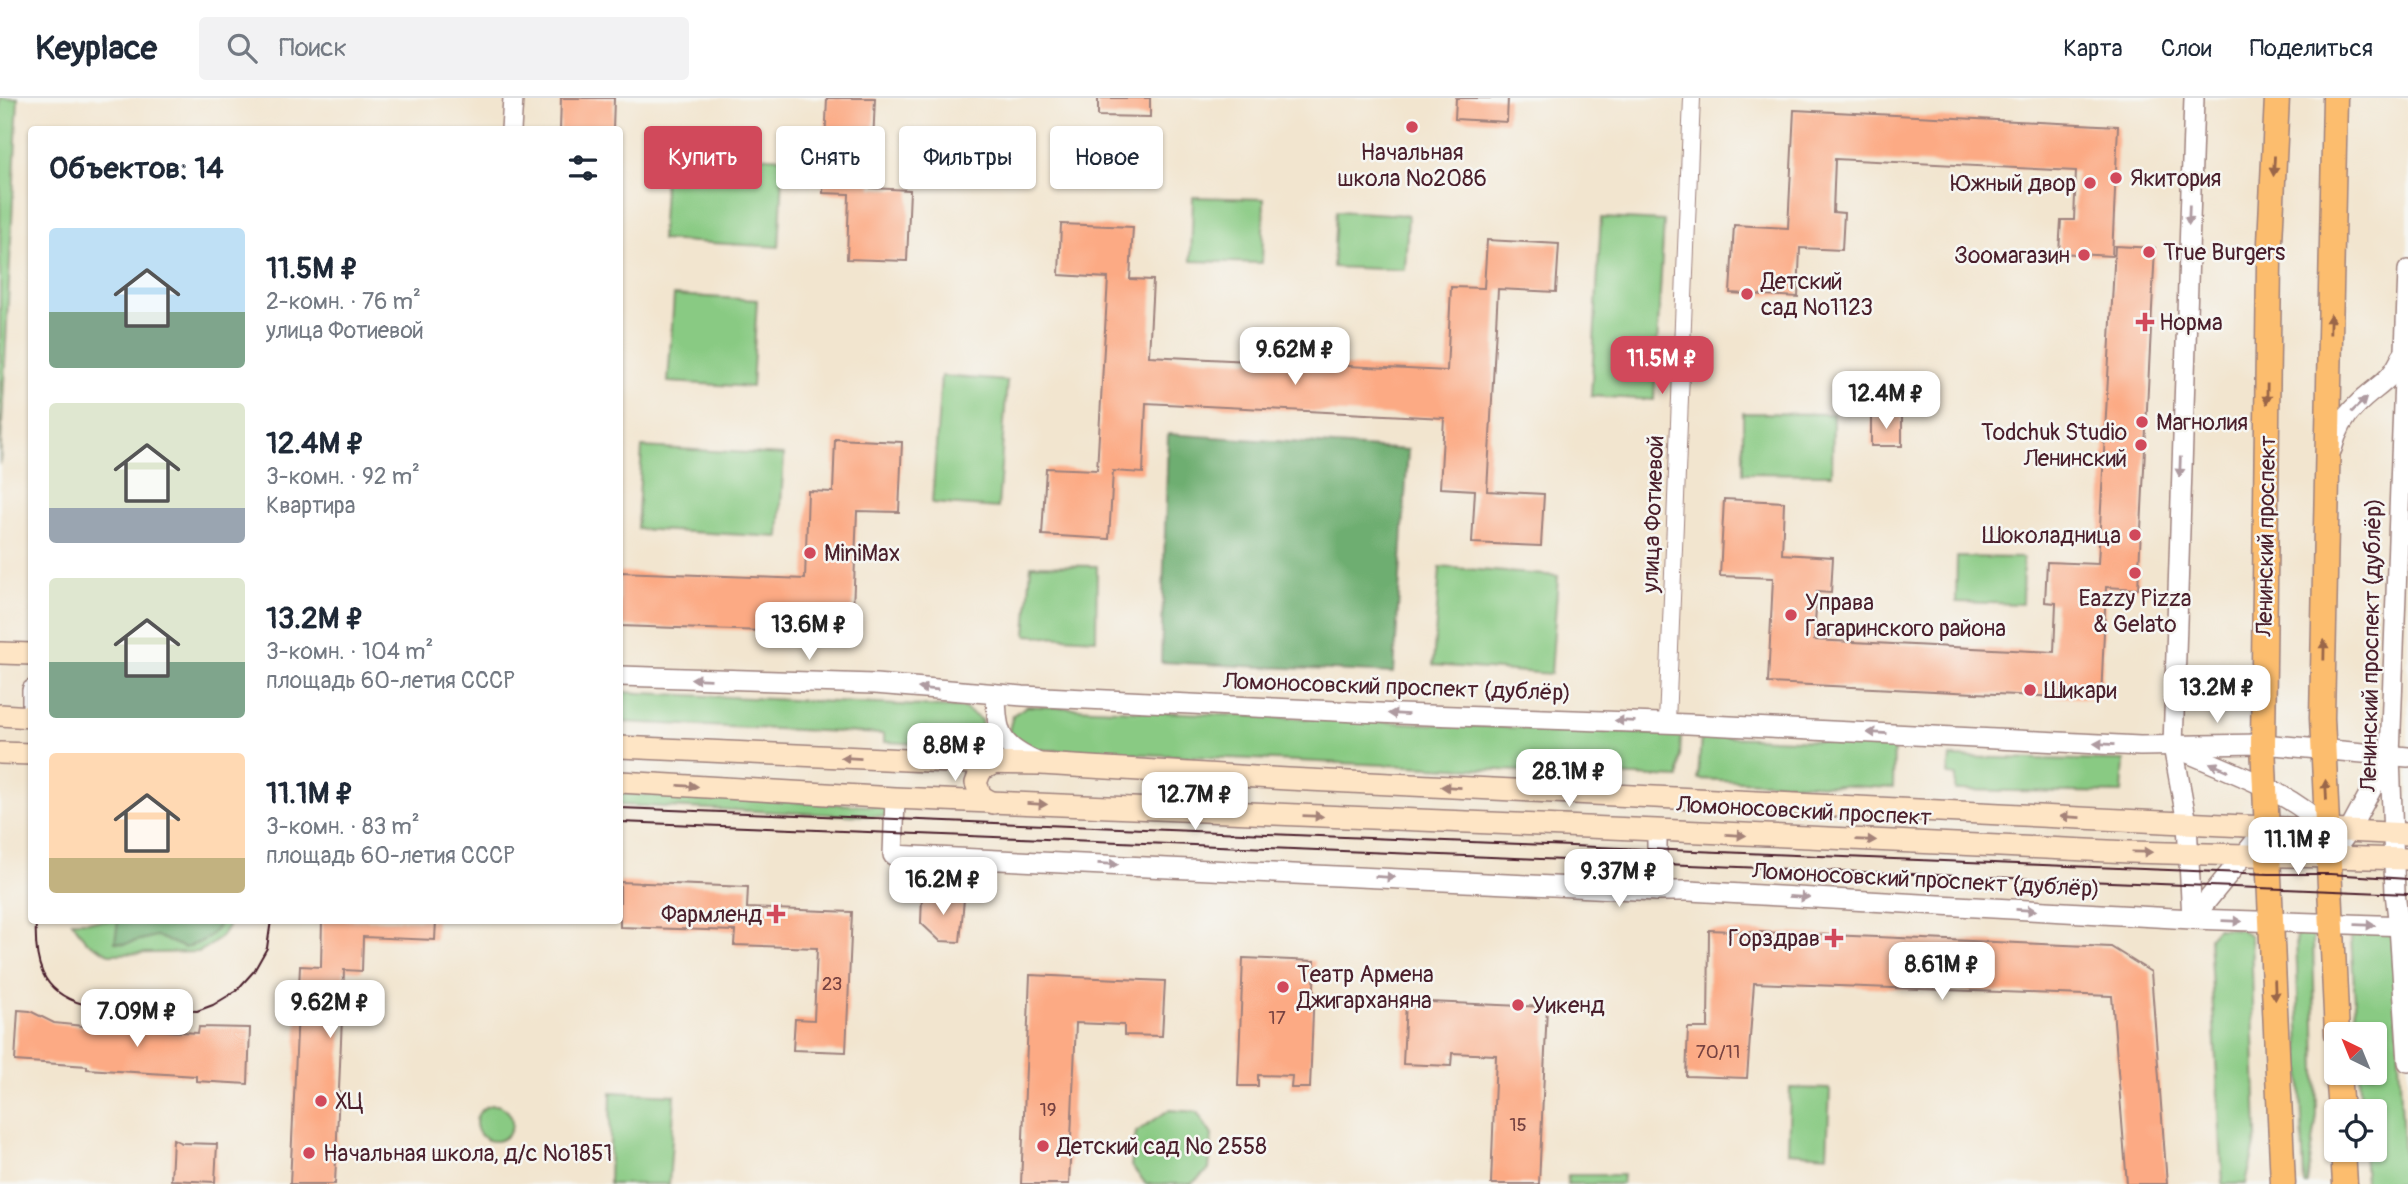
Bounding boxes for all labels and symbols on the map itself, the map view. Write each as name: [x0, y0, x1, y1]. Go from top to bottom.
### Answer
marker: Начальная школа №2086: [1404, 119, 1420, 135]
place label: Начальная школа №2086: [1337, 138, 1487, 193]
one-way arrow: [2268, 155, 2279, 177]
place label: Якитория: [2130, 164, 2221, 193]
place label: Южный двор: [1951, 169, 2076, 198]
marker: Якитория: [2108, 170, 2124, 186]
marker: Южный двор: [2082, 175, 2098, 191]
one-way arrow: [2184, 204, 2195, 226]
place label: True Burgers: [2163, 238, 2285, 267]
place label: Зоомагазин: [1954, 241, 2070, 270]
marker: True Burgers: [2141, 244, 2157, 260]
marker: Зоомагазин: [2076, 247, 2092, 263]
place label: Детский сад №1123: [1760, 267, 1873, 322]
marker: Детский сад №1123: [1739, 286, 1755, 302]
place label: Норма: [2159, 308, 2223, 337]
one-way arrow: [2324, 313, 2336, 335]
marker: Норма: [2137, 314, 2153, 330]
pin: 9.62M ₽: [1230, 328, 1360, 387]
pin: 11.5M ₽: [1597, 336, 1727, 396]
pin: 12.4M ₽: [1821, 372, 1951, 431]
one-way arrow: [2261, 383, 2273, 405]
one-way arrow: [2350, 397, 2367, 413]
place label: Магнолия: [2156, 408, 2248, 437]
marker: Магнолия: [2134, 414, 2150, 430]
place label: Todchuk Studio Ленинский: [1981, 418, 2127, 473]
street label: улица Фотиевой: [1636, 435, 1670, 594]
street label: Ленинский проспект: [2250, 435, 2282, 638]
marker: Todchuk Studio Ленинский: [2133, 437, 2149, 453]
one-way arrow: [2175, 456, 2186, 478]
street label: Ленинский проспект (дублёр): [2354, 498, 2388, 793]
place label: Шоколадница: [1982, 521, 2121, 550]
marker: Шоколадница: [2127, 527, 2143, 543]
place label: MiniMax: [824, 539, 900, 568]
marker: MiniMax: [802, 545, 818, 561]
marker: Eazzy Pizza & Gelato: [2127, 565, 2143, 581]
place label: Eazzy Pizza & Gelato: [2079, 584, 2191, 639]
place label: Управа Гагаринского района: [1805, 588, 2006, 643]
pin: 13.6M ₽: [744, 602, 874, 662]
marker: Управа Гагаринского района: [1783, 607, 1799, 623]
one-way arrow: [2318, 638, 2329, 660]
street label: Ломоносовский проспект (дублёр): [1221, 666, 1572, 708]
pin: 13.2M ₽: [2152, 666, 2282, 725]
one-way arrow: [690, 673, 712, 685]
place label: Шикари: [2044, 676, 2117, 705]
marker: Шикари: [2022, 682, 2038, 698]
one-way arrow: [917, 683, 939, 694]
one-way arrow: [1387, 708, 1409, 719]
one-way arrow: [1614, 716, 1636, 727]
pin: 8.8M ₽: [898, 724, 1012, 783]
one-way arrow: [1866, 727, 1888, 738]
one-way arrow: [2093, 738, 2115, 749]
pin: 28.1M ₽: [1504, 750, 1634, 809]
one-way arrow: [839, 752, 861, 763]
one-way arrow: [2209, 761, 2229, 773]
pin: 12.7M ₽: [1130, 772, 1260, 832]
one-way arrow: [2321, 779, 2332, 801]
one-way arrow: [677, 780, 699, 791]
one-way arrow: [1440, 781, 1462, 792]
street label: Ломоносовский проспект: [1675, 790, 1933, 832]
one-way arrow: [1026, 799, 1048, 810]
one-way arrow: [1303, 811, 1325, 822]
one-way arrow: [2059, 811, 2081, 822]
pin: 11.1M ₽: [2233, 818, 2363, 877]
one-way arrow: [1726, 829, 1748, 840]
one-way arrow: [1855, 835, 1877, 846]
one-way arrow: [2132, 847, 2154, 858]
pin: 9.37M ₽: [1554, 850, 1684, 909]
street label: Ломоносовский проспект (дублёр): [1750, 856, 2101, 904]
pin: 16.2M ₽: [878, 858, 1008, 917]
one-way arrow: [1098, 859, 1120, 870]
one-way arrow: [1374, 871, 1396, 882]
one-way arrow: [1788, 892, 1810, 903]
place label: Фармленд: [661, 900, 762, 929]
one-way arrow: [2015, 905, 2037, 916]
marker: Фармленд: [768, 906, 784, 922]
one-way arrow: [2221, 915, 2243, 926]
one-way arrow: [2355, 919, 2377, 931]
place label: Горздрав: [1728, 924, 1820, 953]
marker: Горздрав: [1826, 930, 1842, 946]
pin: 8.61M ₽: [1877, 942, 2007, 1002]
place label: Театр Армена Джигарханяна: [1296, 960, 1434, 1015]
house number: 23: [822, 972, 842, 996]
marker: Театр Армена Джигарханяна: [1275, 979, 1291, 995]
one-way arrow: [2269, 980, 2280, 1002]
pin: 9.62M ₽: [265, 981, 395, 1040]
pin: 7.09M ₽: [72, 990, 202, 1049]
place label: Уикенд: [1532, 991, 1605, 1020]
marker: Уикенд: [1510, 997, 1526, 1013]
house number: 17: [1268, 1006, 1286, 1030]
north arrow: [2324, 1022, 2387, 1085]
house number: 70/11: [1696, 1040, 1740, 1064]
place label: ХЦ: [335, 1087, 364, 1116]
marker: ХЦ: [313, 1093, 329, 1109]
house number: 19: [1039, 1098, 1057, 1122]
house number: 15: [1509, 1113, 1527, 1137]
place label: Детский сад № 2558: [1056, 1132, 1267, 1161]
marker: Детский сад № 2558: [1035, 1138, 1051, 1154]
place label: Начальная школа, д/с №1851: [323, 1139, 612, 1168]
marker: Начальная школа, д/с №1851: [301, 1145, 317, 1161]

